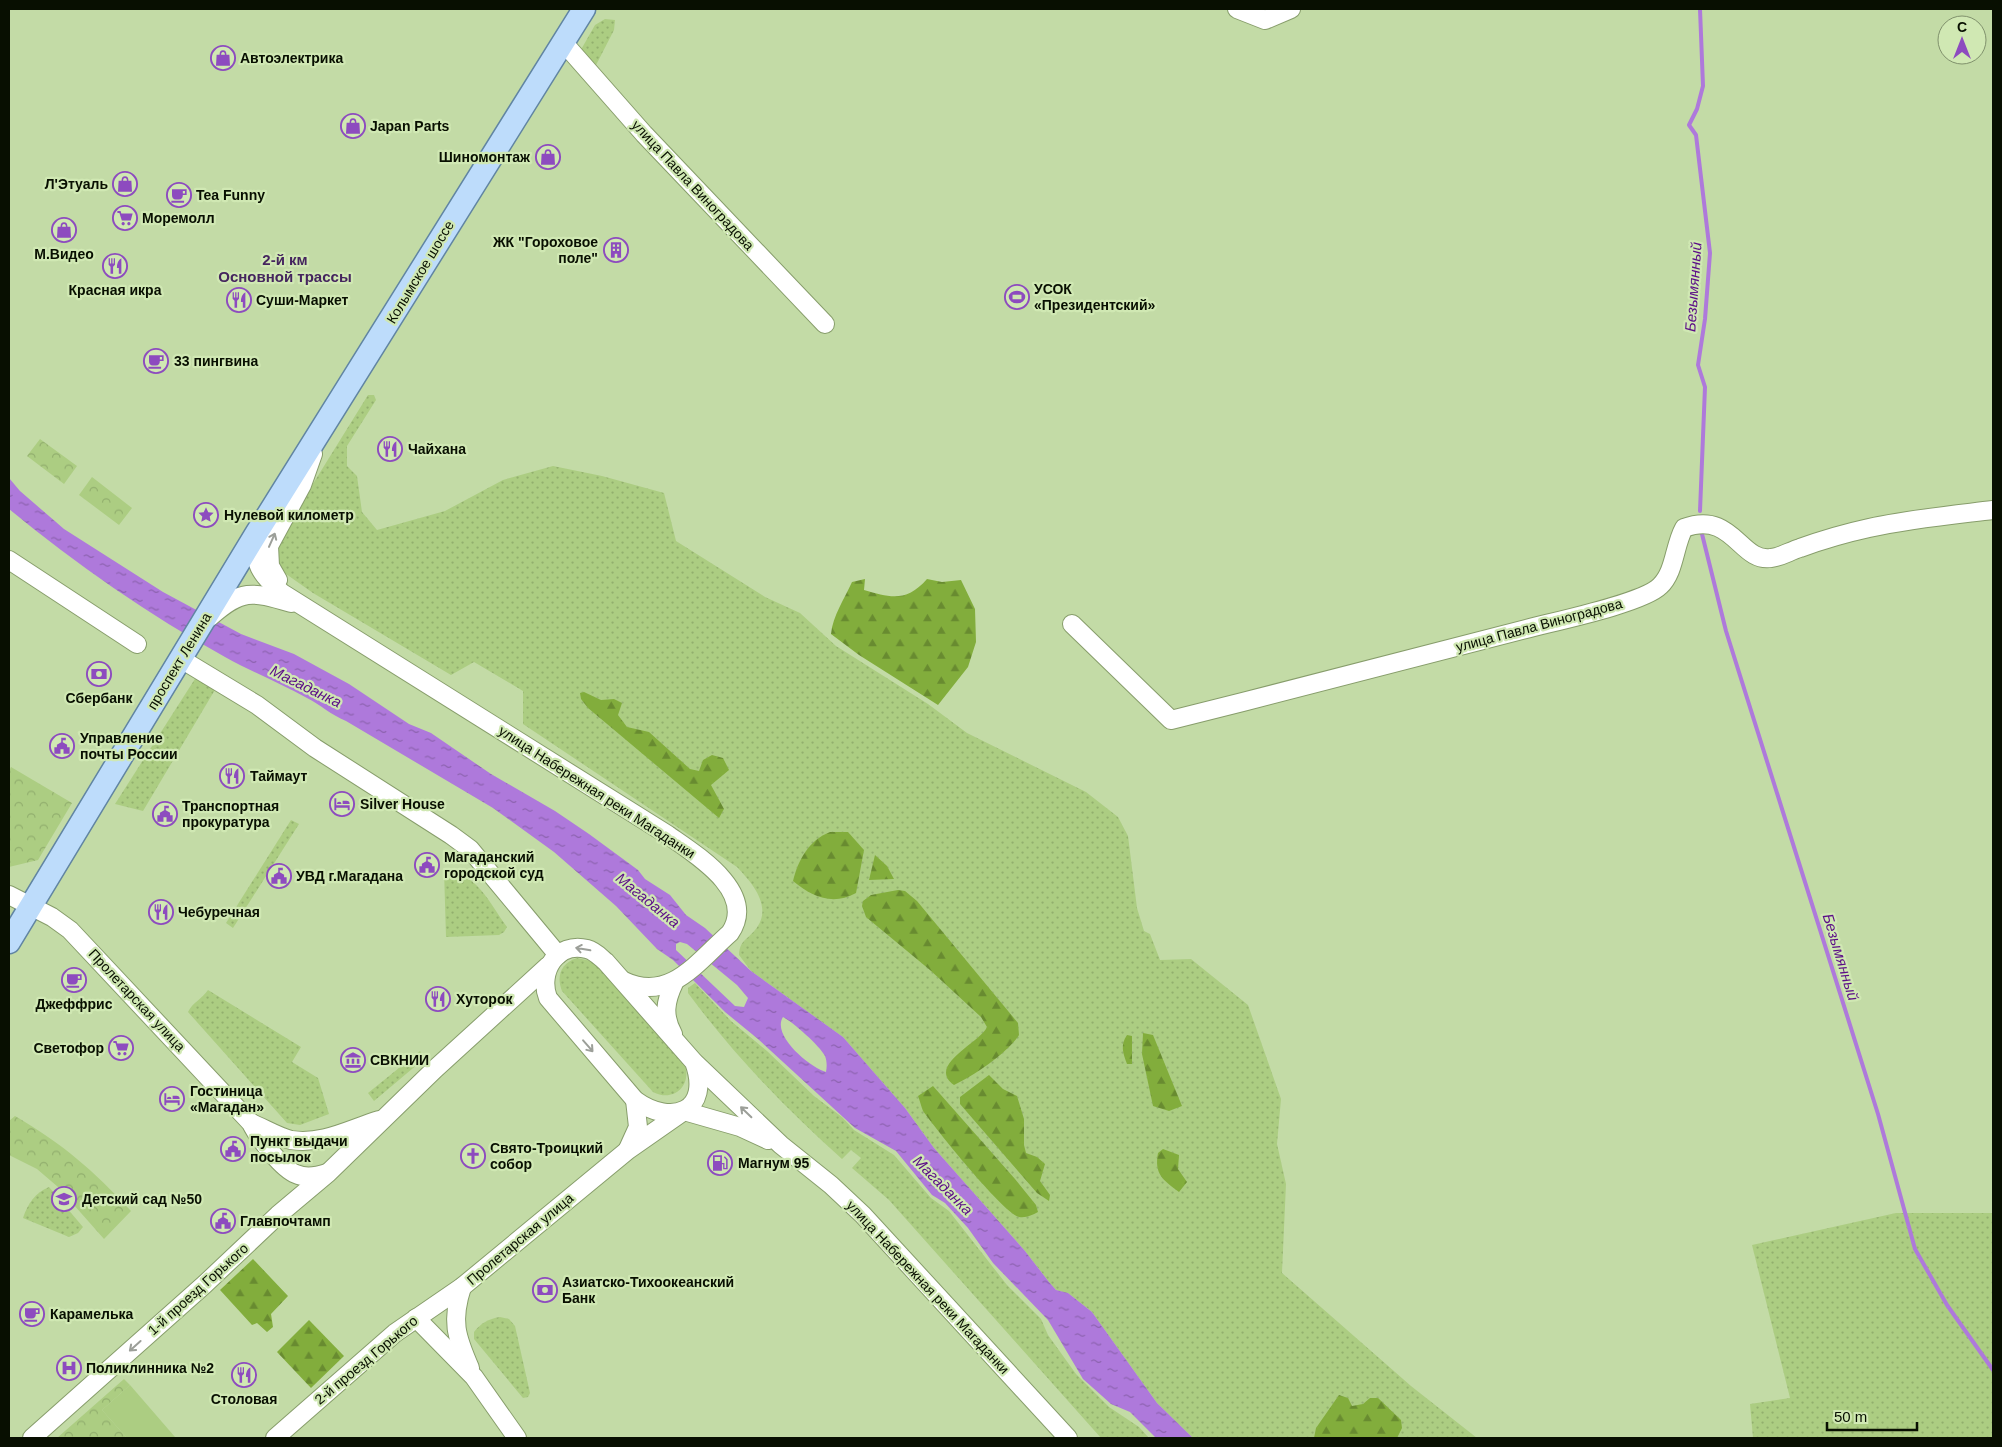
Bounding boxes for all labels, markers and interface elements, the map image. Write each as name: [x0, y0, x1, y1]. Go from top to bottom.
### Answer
north arrow: [1937, 15, 1987, 65]
text: С: [1957, 19, 1967, 35]
shop icon: Автоэлектрика: [210, 45, 236, 71]
place label: Автоэлектрика: [240, 50, 343, 66]
shop icon: Japan Parts: [340, 113, 366, 139]
street label: улица Павла Виноградова: [629, 117, 757, 253]
place label: Japan Parts: [370, 118, 450, 134]
shop icon: Шиномонтаж: [535, 144, 561, 170]
place label: Шиномонтаж: [439, 149, 531, 165]
shop icon: Л'Этуаль: [112, 171, 138, 197]
place label: Л'Этуаль: [45, 176, 108, 192]
cafe icon: Tea Funny: [166, 182, 192, 208]
place label: Tea Funny: [196, 187, 265, 203]
supermarket icon: Моремолл: [112, 205, 138, 231]
place label: Моремолл: [142, 210, 215, 226]
shop icon: М.Видео: [51, 217, 77, 243]
street label: Колымское шоссе: [383, 218, 457, 326]
place label: ЖК "Гороховое поле": [492, 234, 598, 266]
building icon: ЖК "Гороховое поле": [603, 237, 629, 263]
water label: Безымянный: [1681, 241, 1705, 333]
place label: М.Видео: [34, 246, 94, 262]
district label: 2-й км Основной трассы: [218, 251, 352, 285]
restaurant icon: Красная икра: [102, 253, 128, 279]
place label: УСОК «Президентский»: [1034, 281, 1156, 313]
place label: Красная икра: [69, 282, 162, 298]
sports icon: УСОК «Президентский»: [1004, 284, 1030, 310]
restaurant icon: Суши-Маркет: [226, 287, 252, 313]
place label: Суши-Маркет: [256, 292, 349, 308]
cafe icon: 33 пингвина: [143, 348, 169, 374]
place label: 33 пингвина: [174, 353, 258, 369]
restaurant icon: Чайхана: [377, 436, 403, 462]
place label: Чайхана: [408, 441, 466, 457]
place icon: Нулевой километр: [193, 502, 219, 528]
place label: Нулевой километр: [224, 507, 354, 523]
one-way arrow: [268, 533, 278, 548]
street label: улица Павла Виноградова: [1454, 595, 1624, 655]
street label: проспект Ленина: [144, 609, 214, 712]
bank icon: Сбербанк: [86, 661, 112, 687]
water label: Магаданка: [268, 662, 344, 710]
place label: Сбербанк: [66, 690, 133, 706]
street label: улица Набережная реки Магаданки: [496, 722, 698, 862]
place label: Управление почты России: [80, 730, 178, 762]
public building icon: Управление почты России: [49, 733, 75, 759]
restaurant icon: Таймаут: [219, 763, 245, 789]
place label: Таймаут: [250, 768, 308, 784]
hotel icon: Silver House: [329, 791, 355, 817]
place label: Silver House: [360, 796, 445, 812]
place label: Транспортная прокуратура: [182, 798, 279, 830]
public building icon: Транспортная прокуратура: [152, 801, 178, 827]
place label: Магаданский городской суд: [444, 849, 544, 881]
public building icon: Магаданский городской суд: [414, 852, 440, 878]
public building icon: УВД г.Магадана: [266, 863, 292, 889]
place label: УВД г.Магадана: [296, 868, 403, 884]
water label: Магаданка: [613, 869, 683, 931]
restaurant icon: Чебуречная: [148, 899, 174, 925]
place label: Чебуречная: [178, 904, 260, 920]
water label: Безымянный: [1820, 911, 1862, 1003]
one-way arrow: [576, 944, 592, 954]
street label: Пролетарская улица: [86, 946, 189, 1055]
cafe icon: Джеффрис: [61, 967, 87, 993]
restaurant icon: Хуторок: [425, 986, 451, 1012]
place label: Хуторок: [456, 991, 513, 1007]
place label: Джеффрис: [36, 996, 113, 1012]
supermarket icon: Светофор: [108, 1035, 134, 1061]
one-way arrow: [582, 1039, 594, 1052]
place label: Светофор: [33, 1040, 104, 1056]
museum icon: СВКНИИ: [340, 1047, 366, 1073]
place label: СВКНИИ: [370, 1052, 429, 1068]
place label: Гостиница «Магадан»: [190, 1083, 264, 1115]
hotel icon: Гостиница «Магадан»: [159, 1086, 185, 1112]
one-way arrow: [739, 1106, 752, 1118]
place label: Пункт выдачи посылок: [250, 1133, 348, 1165]
public building icon: Пункт выдачи посылок: [220, 1136, 246, 1162]
place label: Свято-Троицкий собор: [490, 1140, 603, 1172]
church icon: Свято-Троицкий собор: [460, 1143, 486, 1169]
fuel station icon: Магнум 95: [707, 1150, 733, 1176]
water label: Магаданка: [910, 1152, 976, 1218]
place label: Магнум 95: [738, 1155, 810, 1171]
school or university icon: Детский сад №50: [51, 1186, 77, 1212]
street label: Пролетарская улица: [464, 1190, 577, 1288]
place label: Детский сад №50: [82, 1191, 202, 1207]
street label: улица Набережная реки Магаданки: [843, 1197, 1013, 1377]
public building icon: Главпочтамп: [210, 1208, 236, 1234]
place label: Главпочтамп: [240, 1213, 331, 1229]
street label: 1-й проезд Горького: [145, 1240, 251, 1338]
place label: Азиатско-Тихоокеанский Банк: [562, 1274, 734, 1306]
bank icon: Азиатско-Тихоокеанский Банк: [532, 1277, 558, 1303]
cafe icon: Карамелька: [19, 1301, 45, 1327]
place label: Карамелька: [50, 1306, 133, 1322]
street label: 2-й проезд Горького: [311, 1312, 421, 1408]
one-way arrow: [129, 1340, 142, 1352]
hospital icon: Поликлинника №2: [56, 1355, 82, 1381]
place label: Поликлинника №2: [86, 1360, 214, 1376]
restaurant icon: Столовая: [231, 1362, 257, 1388]
place label: Столовая: [211, 1391, 277, 1407]
scale bar: [1827, 1400, 1917, 1432]
text: 50 m: [1834, 1408, 1867, 1425]

